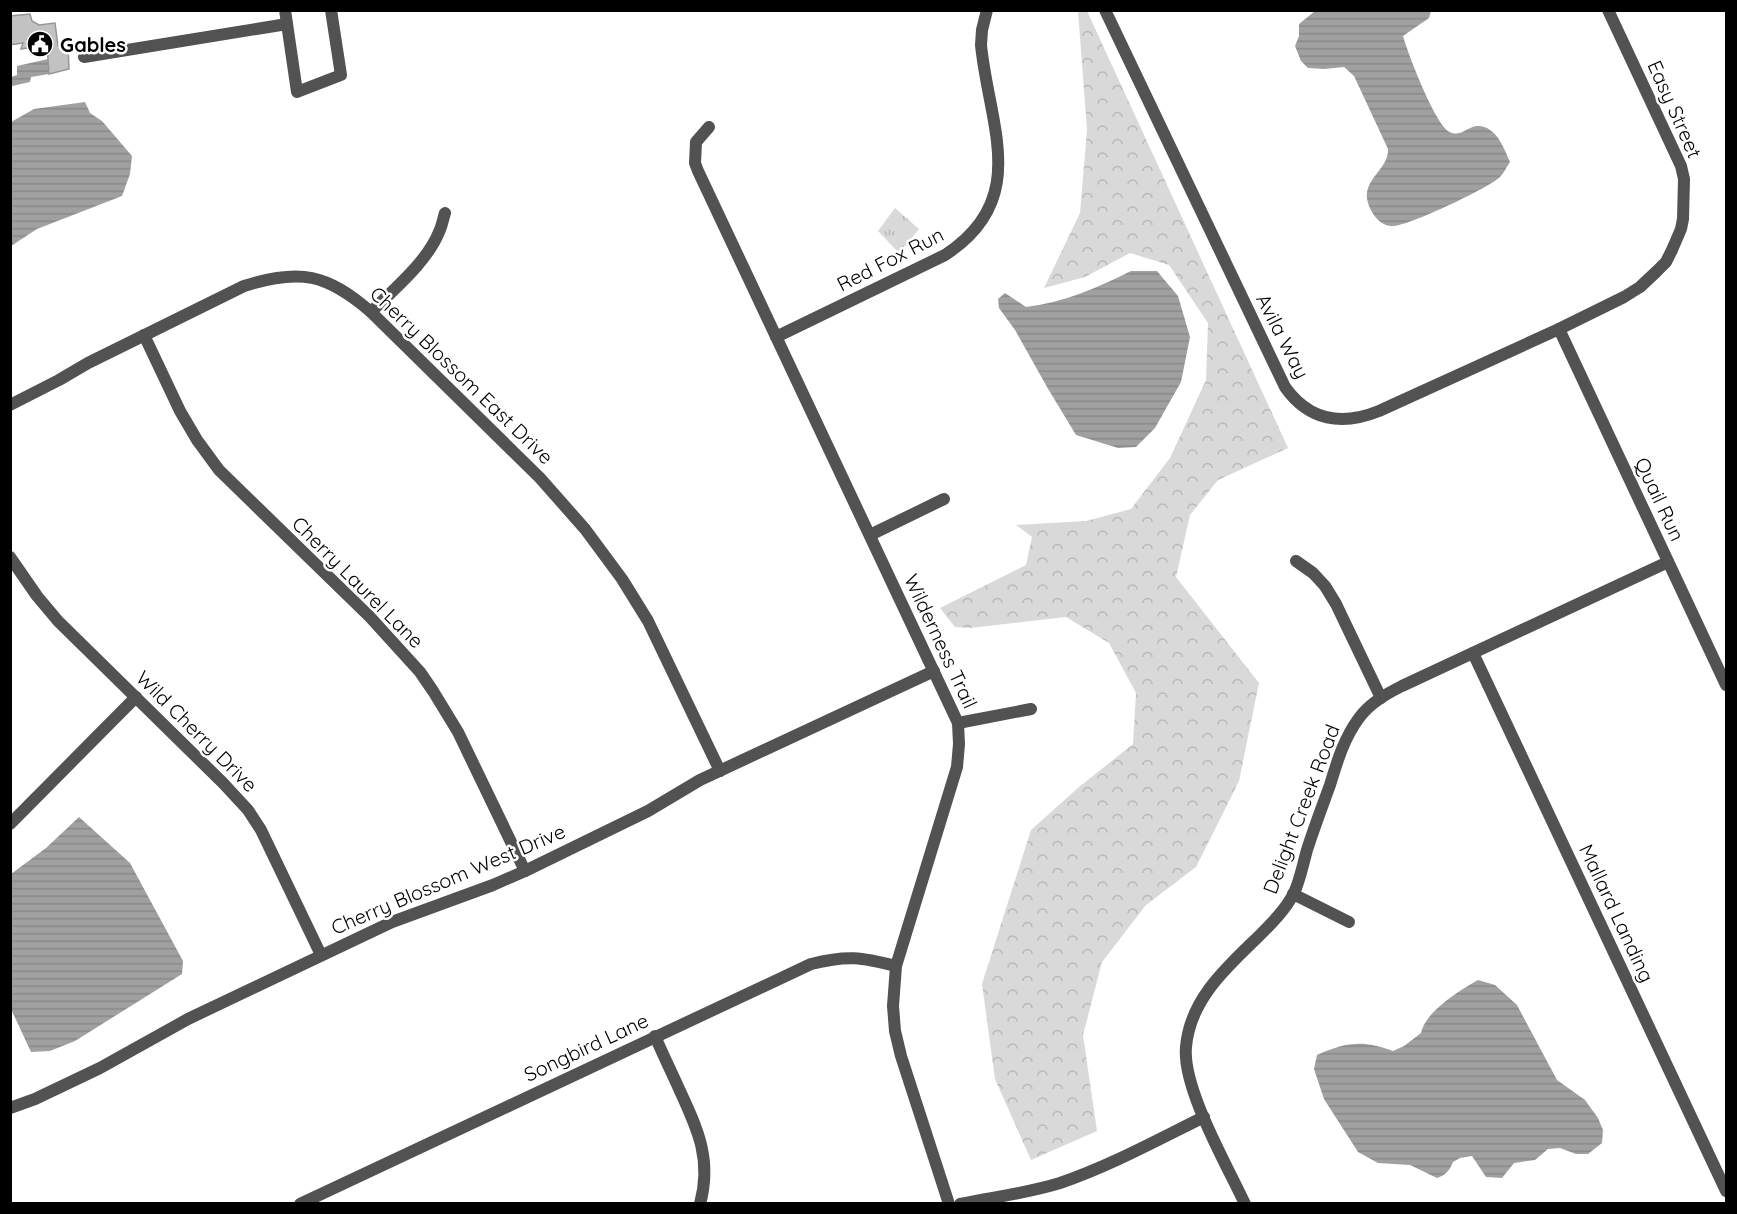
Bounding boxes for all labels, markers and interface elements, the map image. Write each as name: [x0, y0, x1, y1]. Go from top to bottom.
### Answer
public building icon: Gables: [25, 29, 55, 59]
place label: Gables: [60, 32, 126, 57]
street label: Easy Street: [1642, 56, 1708, 162]
street label: Red Fox Run: [832, 221, 948, 297]
street label: Cherry Blossom East Drive: [365, 281, 559, 469]
street label: Avila Way: [1251, 289, 1315, 383]
street label: Quail Run: [1630, 453, 1690, 545]
street label: Cherry Laurel Lane: [287, 511, 429, 653]
street label: Wilderness Trail: [899, 570, 983, 712]
street label: Wild Cherry Drive: [131, 665, 263, 797]
street label: Delight Creek Road: [1257, 721, 1345, 897]
street label: Cherry Blossom West Drive: [327, 818, 569, 940]
street label: Mallard Landing: [1574, 840, 1660, 986]
street label: Songbird Lane: [520, 1007, 652, 1087]

